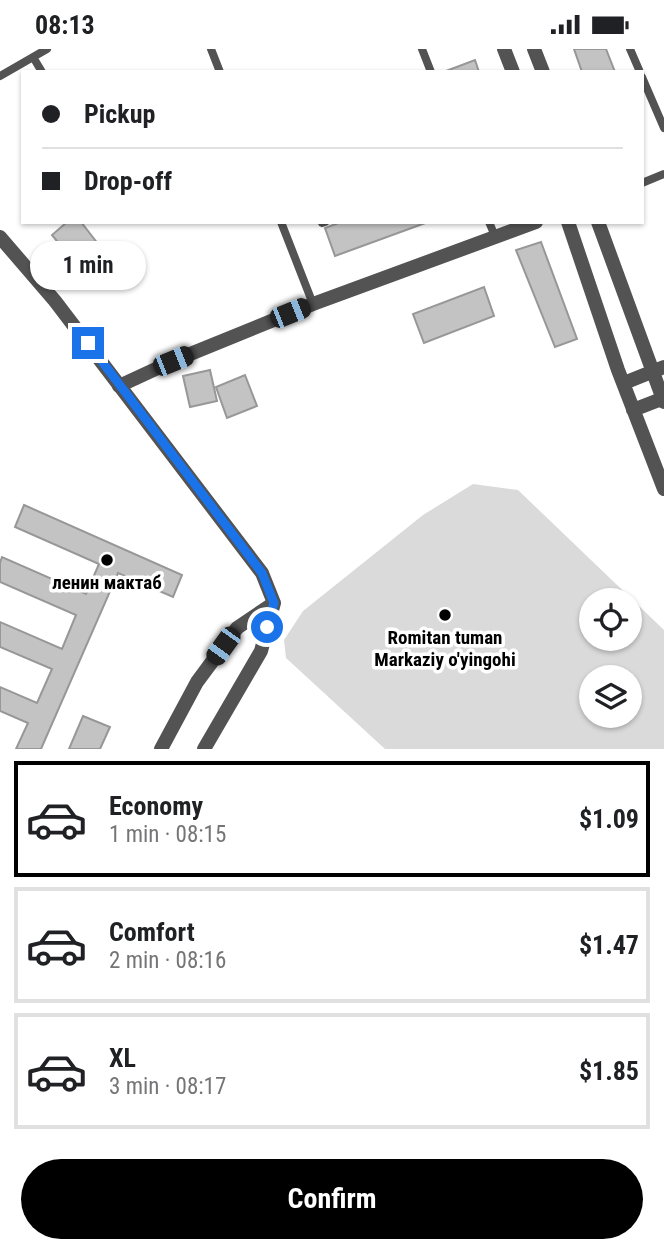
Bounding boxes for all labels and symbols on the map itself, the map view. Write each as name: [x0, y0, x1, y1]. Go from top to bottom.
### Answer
callout: 1 min: [30, 241, 146, 291]
car: [267, 295, 314, 331]
route end: [72, 327, 104, 359]
car: [150, 343, 197, 379]
marker: ленин мактаб: [99, 552, 115, 568]
place label: ленин мактаб: [52, 571, 162, 594]
marker: Romitan tuman Markaziy o'yingohi: [437, 607, 453, 623]
route start: [251, 611, 283, 643]
car: [203, 623, 244, 669]
place label: Romitan tuman Markaziy o'yingohi: [374, 626, 516, 671]

